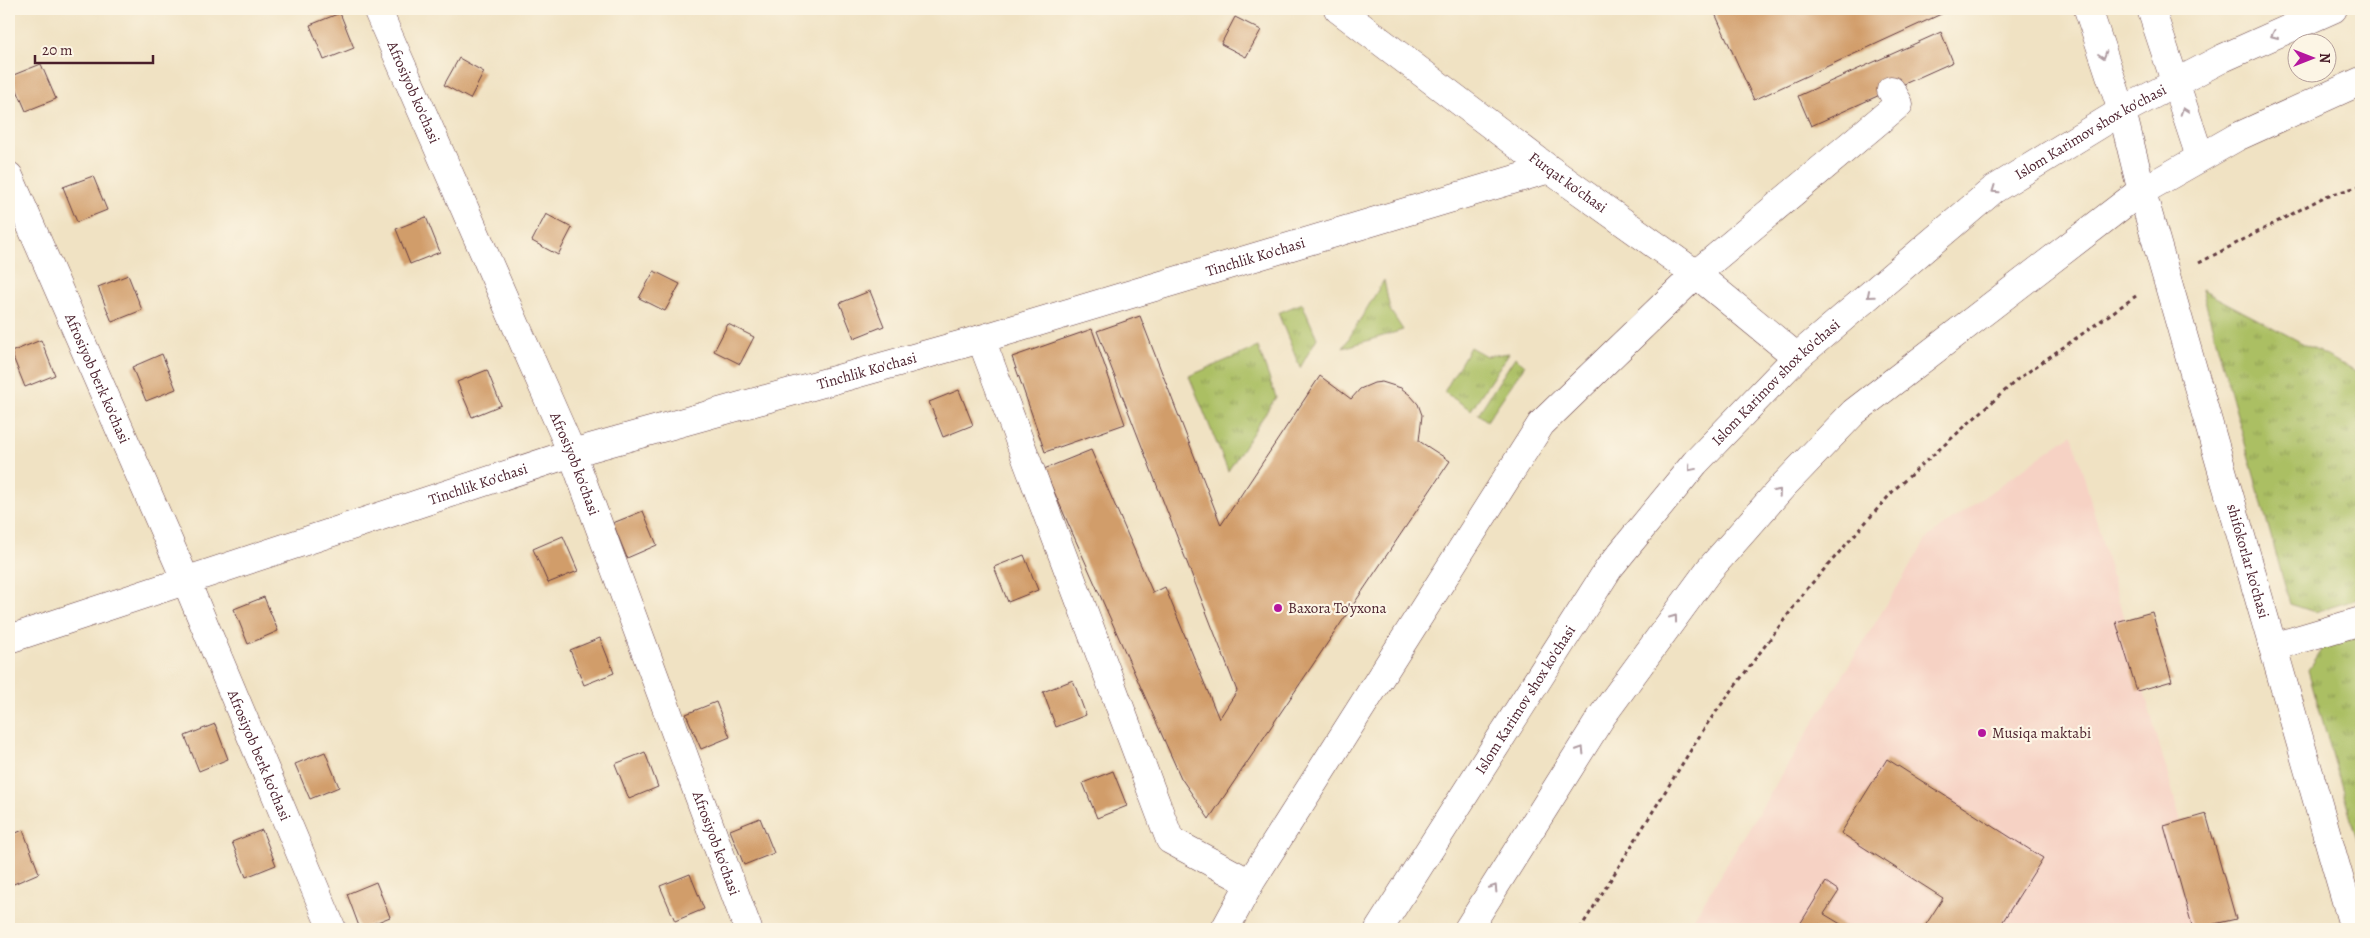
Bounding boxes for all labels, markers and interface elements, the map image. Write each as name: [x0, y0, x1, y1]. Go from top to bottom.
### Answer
one-way arrow: [2270, 28, 2279, 39]
scale bar: [35, 32, 152, 64]
north arrow: [2288, 32, 2338, 82]
street label: Afrosiyob ko'chasi: [382, 37, 445, 147]
text: 20 m: [42, 40, 73, 60]
one-way arrow: [2098, 50, 2108, 59]
text: N: [2315, 53, 2334, 63]
street label: Islom Karimov shox ko'chasi: [2011, 79, 2170, 184]
one-way arrow: [2180, 107, 2190, 116]
street label: Furqat ko'chasi: [1525, 147, 1611, 217]
one-way arrow: [1991, 184, 2000, 193]
street label: Tinchlik Ko'chasi: [1203, 233, 1308, 281]
one-way arrow: [1867, 289, 1876, 298]
street label: Afrosiyob berk ko'chasi: [60, 309, 135, 447]
street label: Islom Karimov shox ko'chasi: [1707, 315, 1844, 450]
street label: Tinchlik Ko'chasi: [815, 347, 919, 394]
street label: Afrosiyob ko'chasi: [545, 408, 604, 518]
street label: Tinchlik Ko'chasi: [426, 458, 530, 510]
one-way arrow: [1687, 463, 1696, 472]
one-way arrow: [1772, 489, 1781, 498]
street label: shifokorlar ko'chasi: [2222, 501, 2274, 621]
place label: Baxora To'yxona: [1288, 598, 1387, 618]
marker: Baxora To'yxona: [1272, 602, 1284, 614]
one-way arrow: [1669, 615, 1677, 624]
street label: Islom Karimov shox ko'chasi: [1470, 621, 1580, 778]
street label: Afrosiyob berk ko'chasi: [222, 686, 295, 824]
place label: Musiqa maktabi: [1992, 723, 2091, 743]
marker: Musiqa maktabi: [1976, 727, 1988, 739]
one-way arrow: [1575, 747, 1584, 756]
street label: Afrosiyob ko'chasi: [688, 787, 745, 898]
one-way arrow: [1488, 884, 1498, 893]

